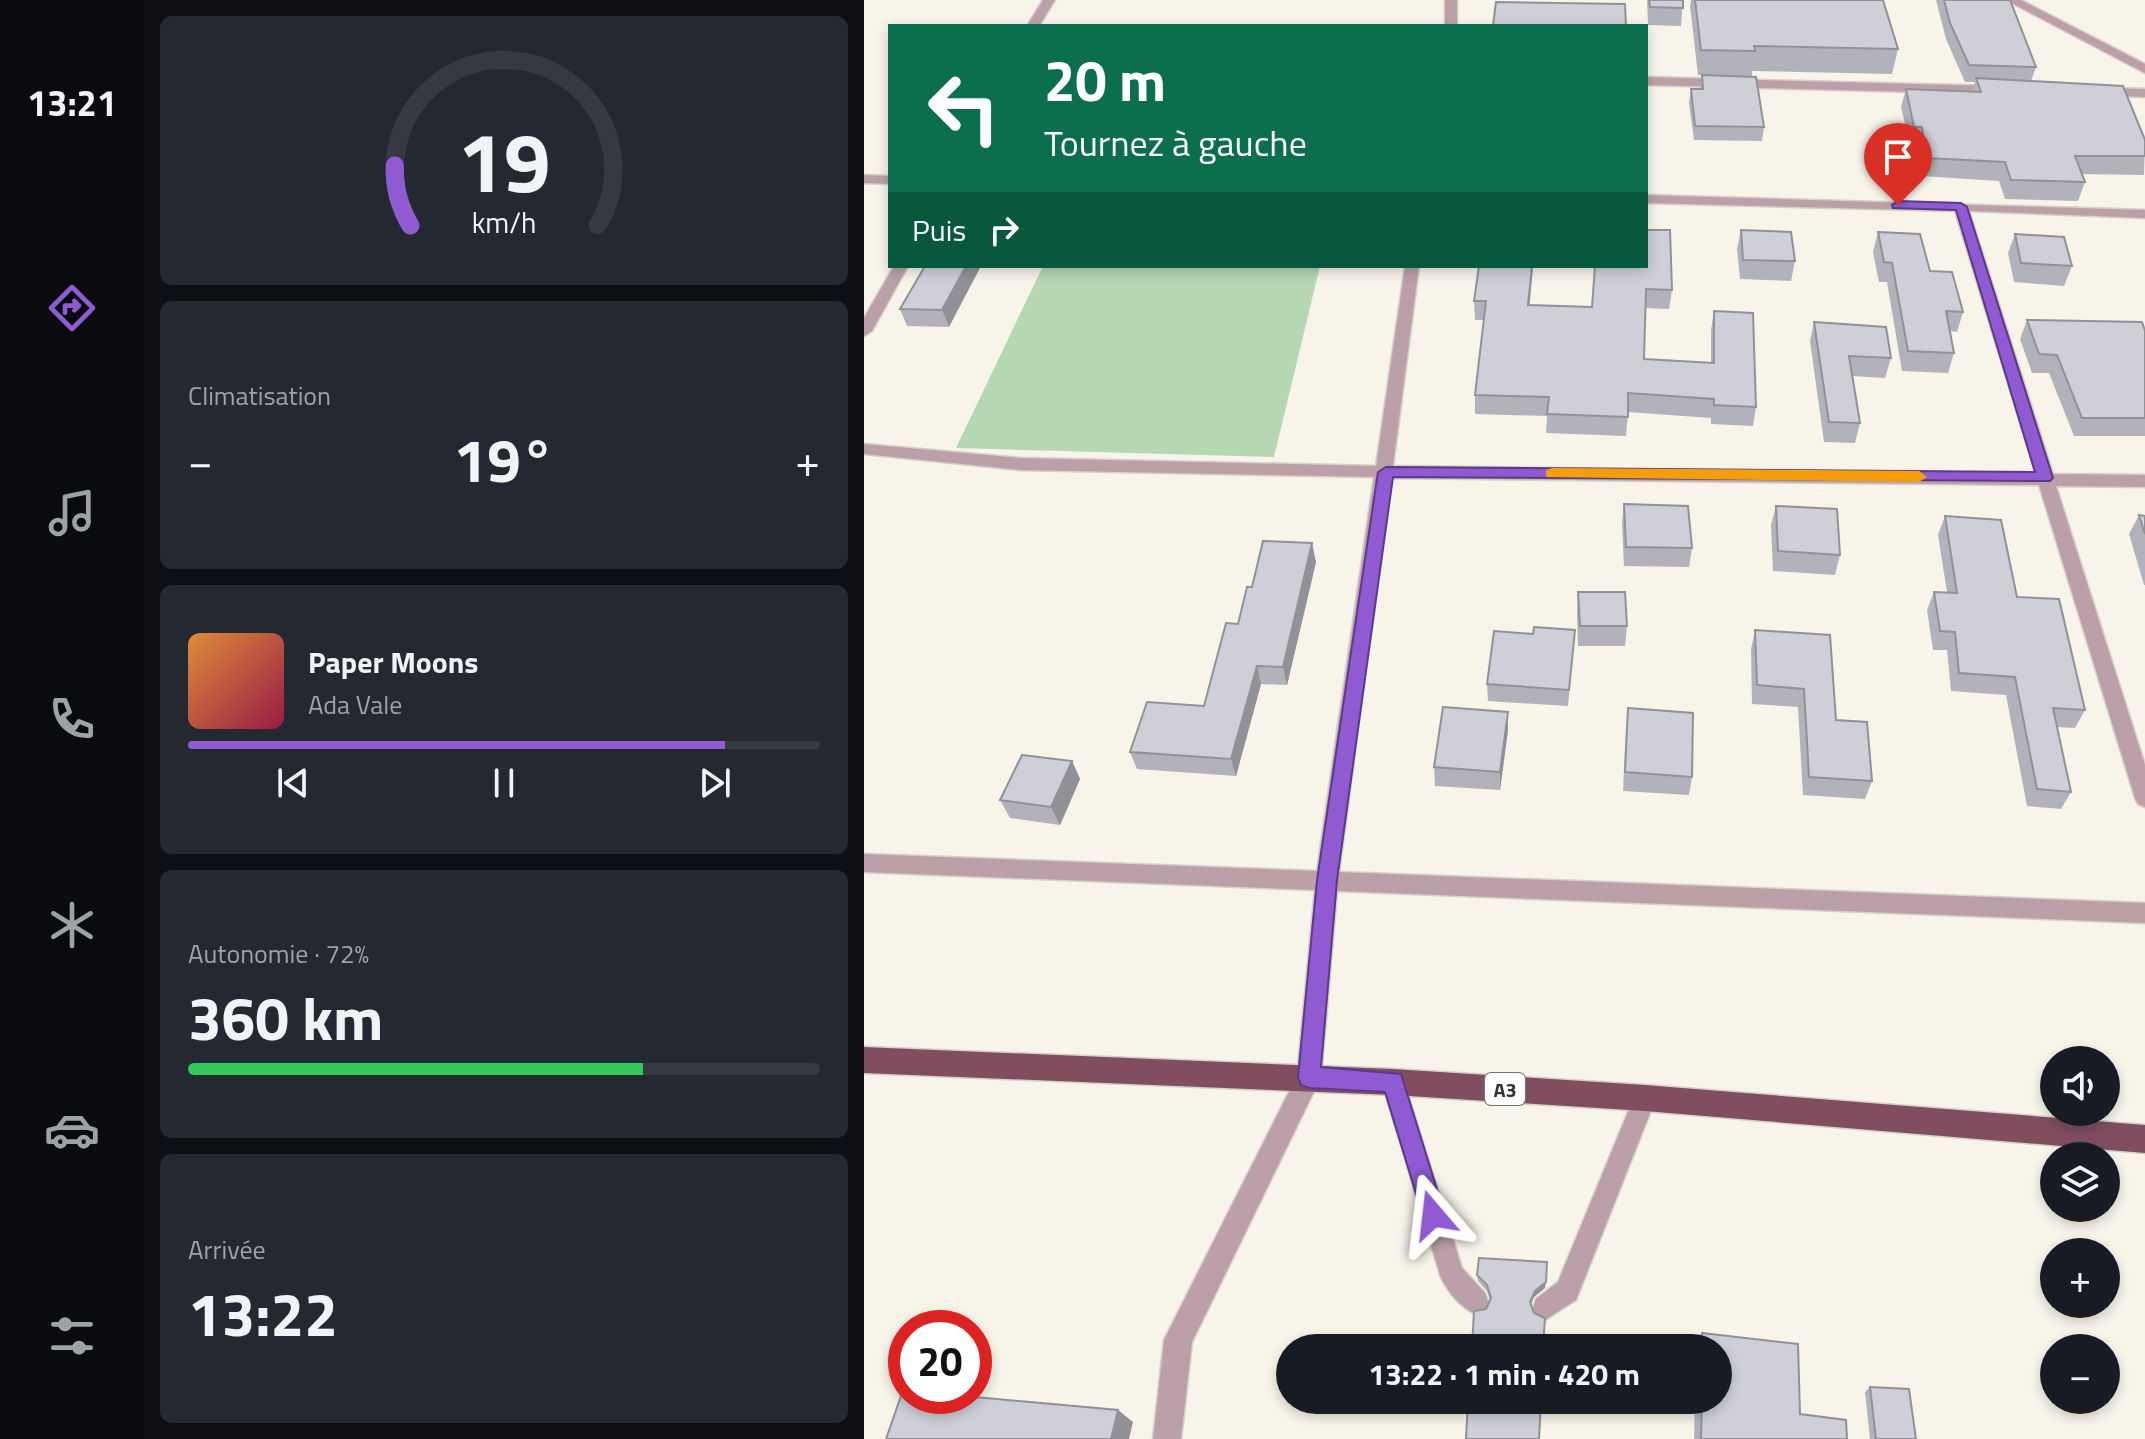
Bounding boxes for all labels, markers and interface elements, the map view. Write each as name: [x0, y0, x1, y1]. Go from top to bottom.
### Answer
text: 20 m: [1044, 38, 1166, 123]
icon: left: [912, 56, 1016, 160]
text: 13:21: [27, 75, 117, 130]
text: 19: [457, 98, 551, 224]
text: Tournez à gauche: [1044, 115, 1307, 170]
pin: [1864, 123, 1932, 205]
icon: arrive: [1876, 135, 1920, 179]
text: km/h: [472, 201, 536, 244]
text: Puis: [912, 207, 966, 253]
icon: right: [982, 208, 1026, 252]
icon: directions: [44, 280, 100, 336]
text: Climatisation: [188, 376, 331, 415]
text: 19°: [454, 414, 554, 505]
text: −: [188, 427, 213, 494]
text: +: [795, 427, 820, 494]
icon: music: [44, 485, 100, 541]
text: Paper Moons: [308, 639, 478, 685]
text: Ada Vale: [308, 685, 402, 724]
icon: phone: [44, 691, 100, 747]
icon: previous: [271, 761, 315, 805]
icon: pause: [482, 761, 526, 805]
icon: next: [693, 761, 737, 805]
icon: climate: [44, 897, 100, 953]
text: Autonomie · 72%: [188, 934, 369, 973]
text: 360 km: [188, 972, 383, 1063]
map controls: [2040, 1046, 2120, 1414]
button: sound: [2040, 1046, 2120, 1126]
road number: A3: [1485, 1073, 1525, 1105]
icon: car: [44, 1102, 100, 1158]
button: layers: [2040, 1142, 2120, 1222]
position arrow: [1391, 1173, 1475, 1257]
text: Arrivée: [188, 1230, 266, 1269]
button: +: [2040, 1238, 2120, 1318]
text: 13:22: [188, 1268, 338, 1359]
icon: filters: [44, 1308, 100, 1364]
speed limit sign: 20: [888, 1310, 992, 1414]
button: −: [2040, 1334, 2120, 1414]
text: 13:22 · 1 min · 420 m: [1368, 1351, 1640, 1397]

